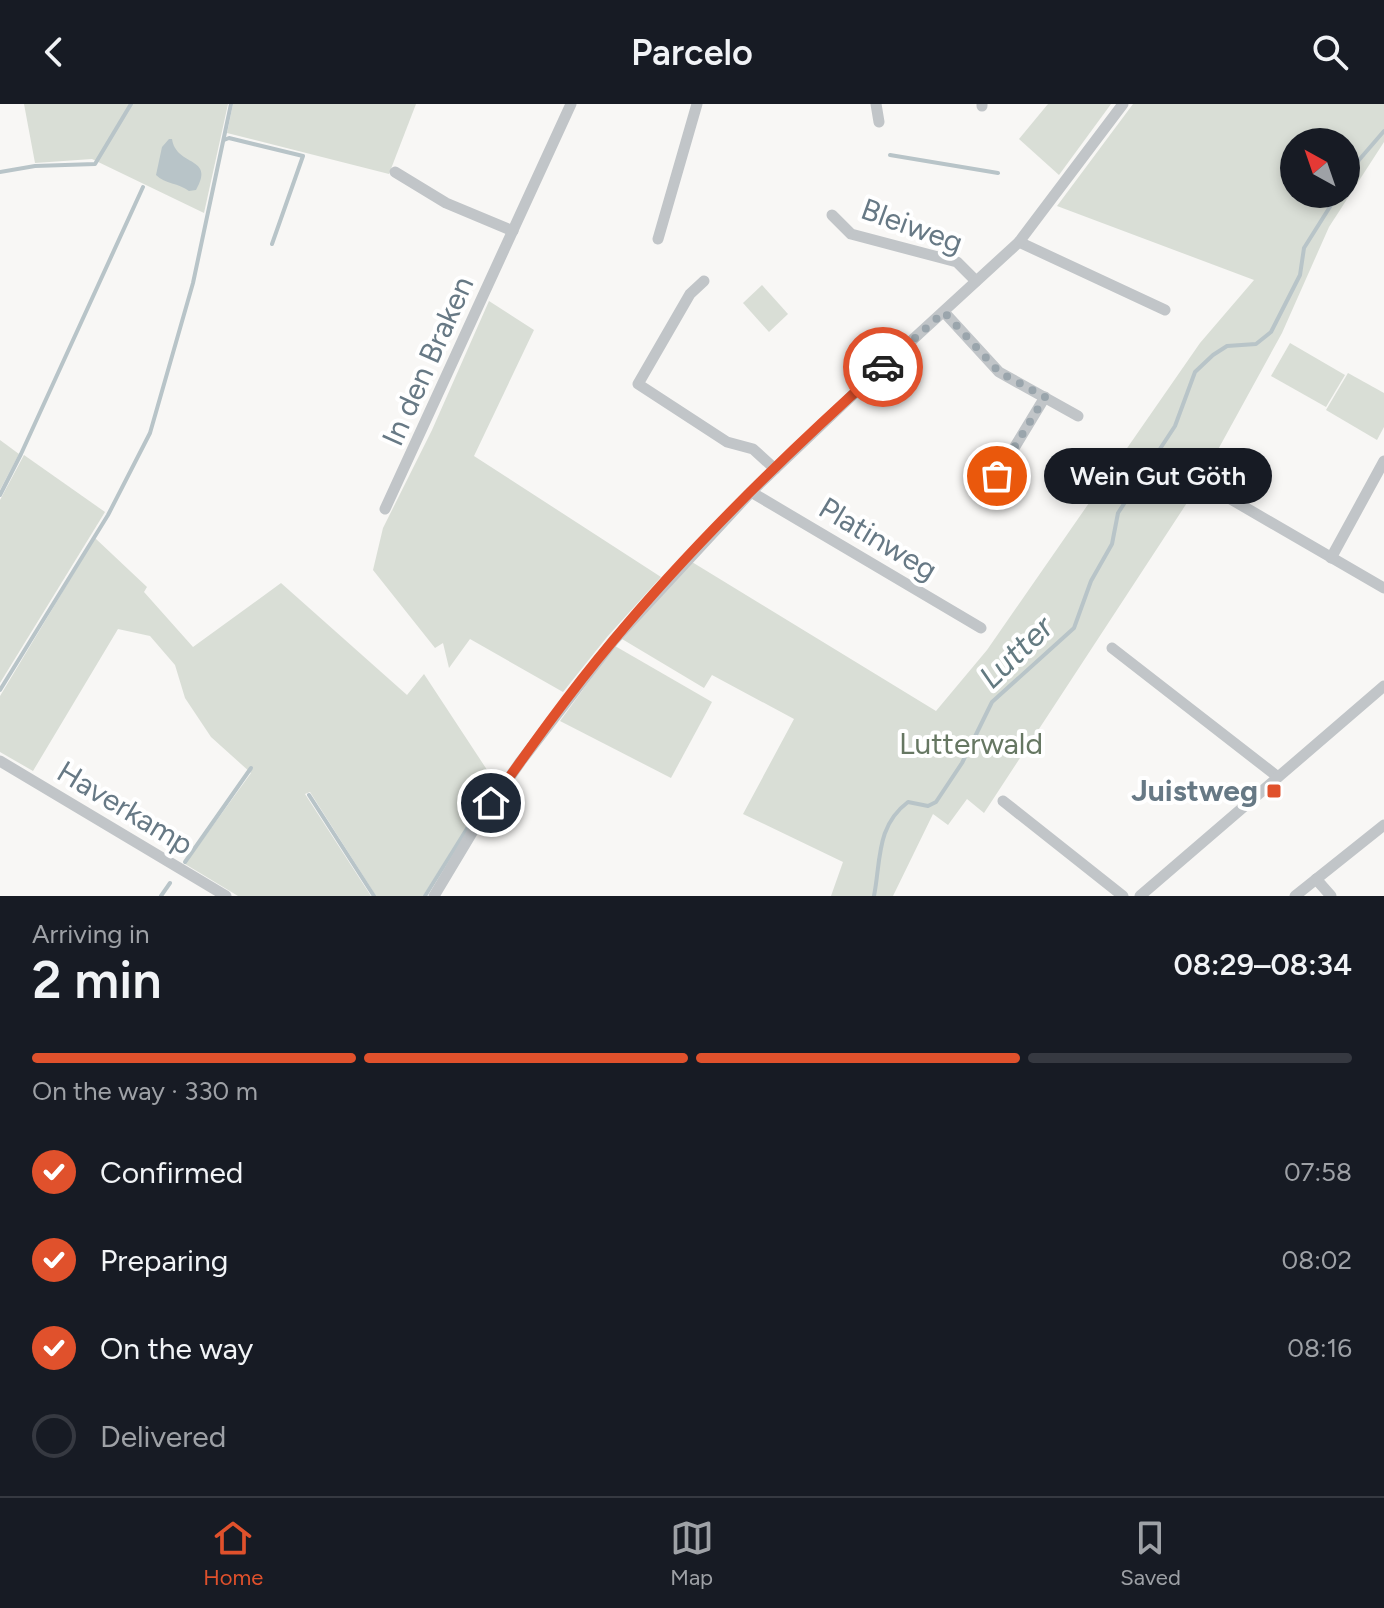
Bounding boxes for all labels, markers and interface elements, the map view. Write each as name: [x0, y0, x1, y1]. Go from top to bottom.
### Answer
icon: back: [32, 30, 76, 74]
icon: search: [1308, 30, 1352, 74]
text: Parcelo: [631, 31, 753, 74]
north arrow: [1280, 128, 1360, 208]
map controls: [1280, 128, 1360, 208]
street label: Bleiweg: [856, 190, 968, 261]
street label: In den Braken: [374, 270, 481, 451]
courier: [843, 327, 923, 407]
icon: car: [861, 345, 905, 389]
pin: [963, 442, 1031, 510]
callout: Wein Gut Göth: [1045, 448, 1273, 504]
icon: bag: [975, 454, 1019, 498]
text: Wein Gut Göth: [1070, 460, 1246, 492]
street label: Platinweg: [812, 489, 944, 588]
water label: Lutter: [971, 607, 1061, 696]
park label: Lutterwald: [899, 725, 1043, 762]
street label: Haverkamp: [51, 753, 200, 863]
pin: [457, 769, 525, 837]
place label: Juistweg: [1131, 772, 1258, 809]
icon: home: [469, 781, 513, 825]
marker: Juistweg: [1265, 782, 1283, 800]
text: Arriving in: [32, 918, 150, 950]
text: 08:29–08:34: [1173, 946, 1352, 983]
text: 2 min: [32, 949, 161, 1011]
text: On the way · 330 m: [32, 1075, 258, 1107]
icon: check: [32, 1150, 76, 1194]
text: Confirmed: [100, 1154, 243, 1191]
text: 07:58: [1284, 1156, 1352, 1188]
icon: check: [32, 1238, 76, 1282]
text: Preparing: [100, 1242, 228, 1279]
text: 08:02: [1282, 1244, 1352, 1276]
icon: check: [32, 1326, 76, 1370]
text: On the way: [100, 1330, 253, 1367]
text: 08:16: [1287, 1332, 1352, 1364]
text: Delivered: [100, 1418, 226, 1455]
tab: Home: [203, 1516, 263, 1591]
tab: Map: [670, 1516, 714, 1591]
tab: Saved: [1120, 1516, 1181, 1591]

